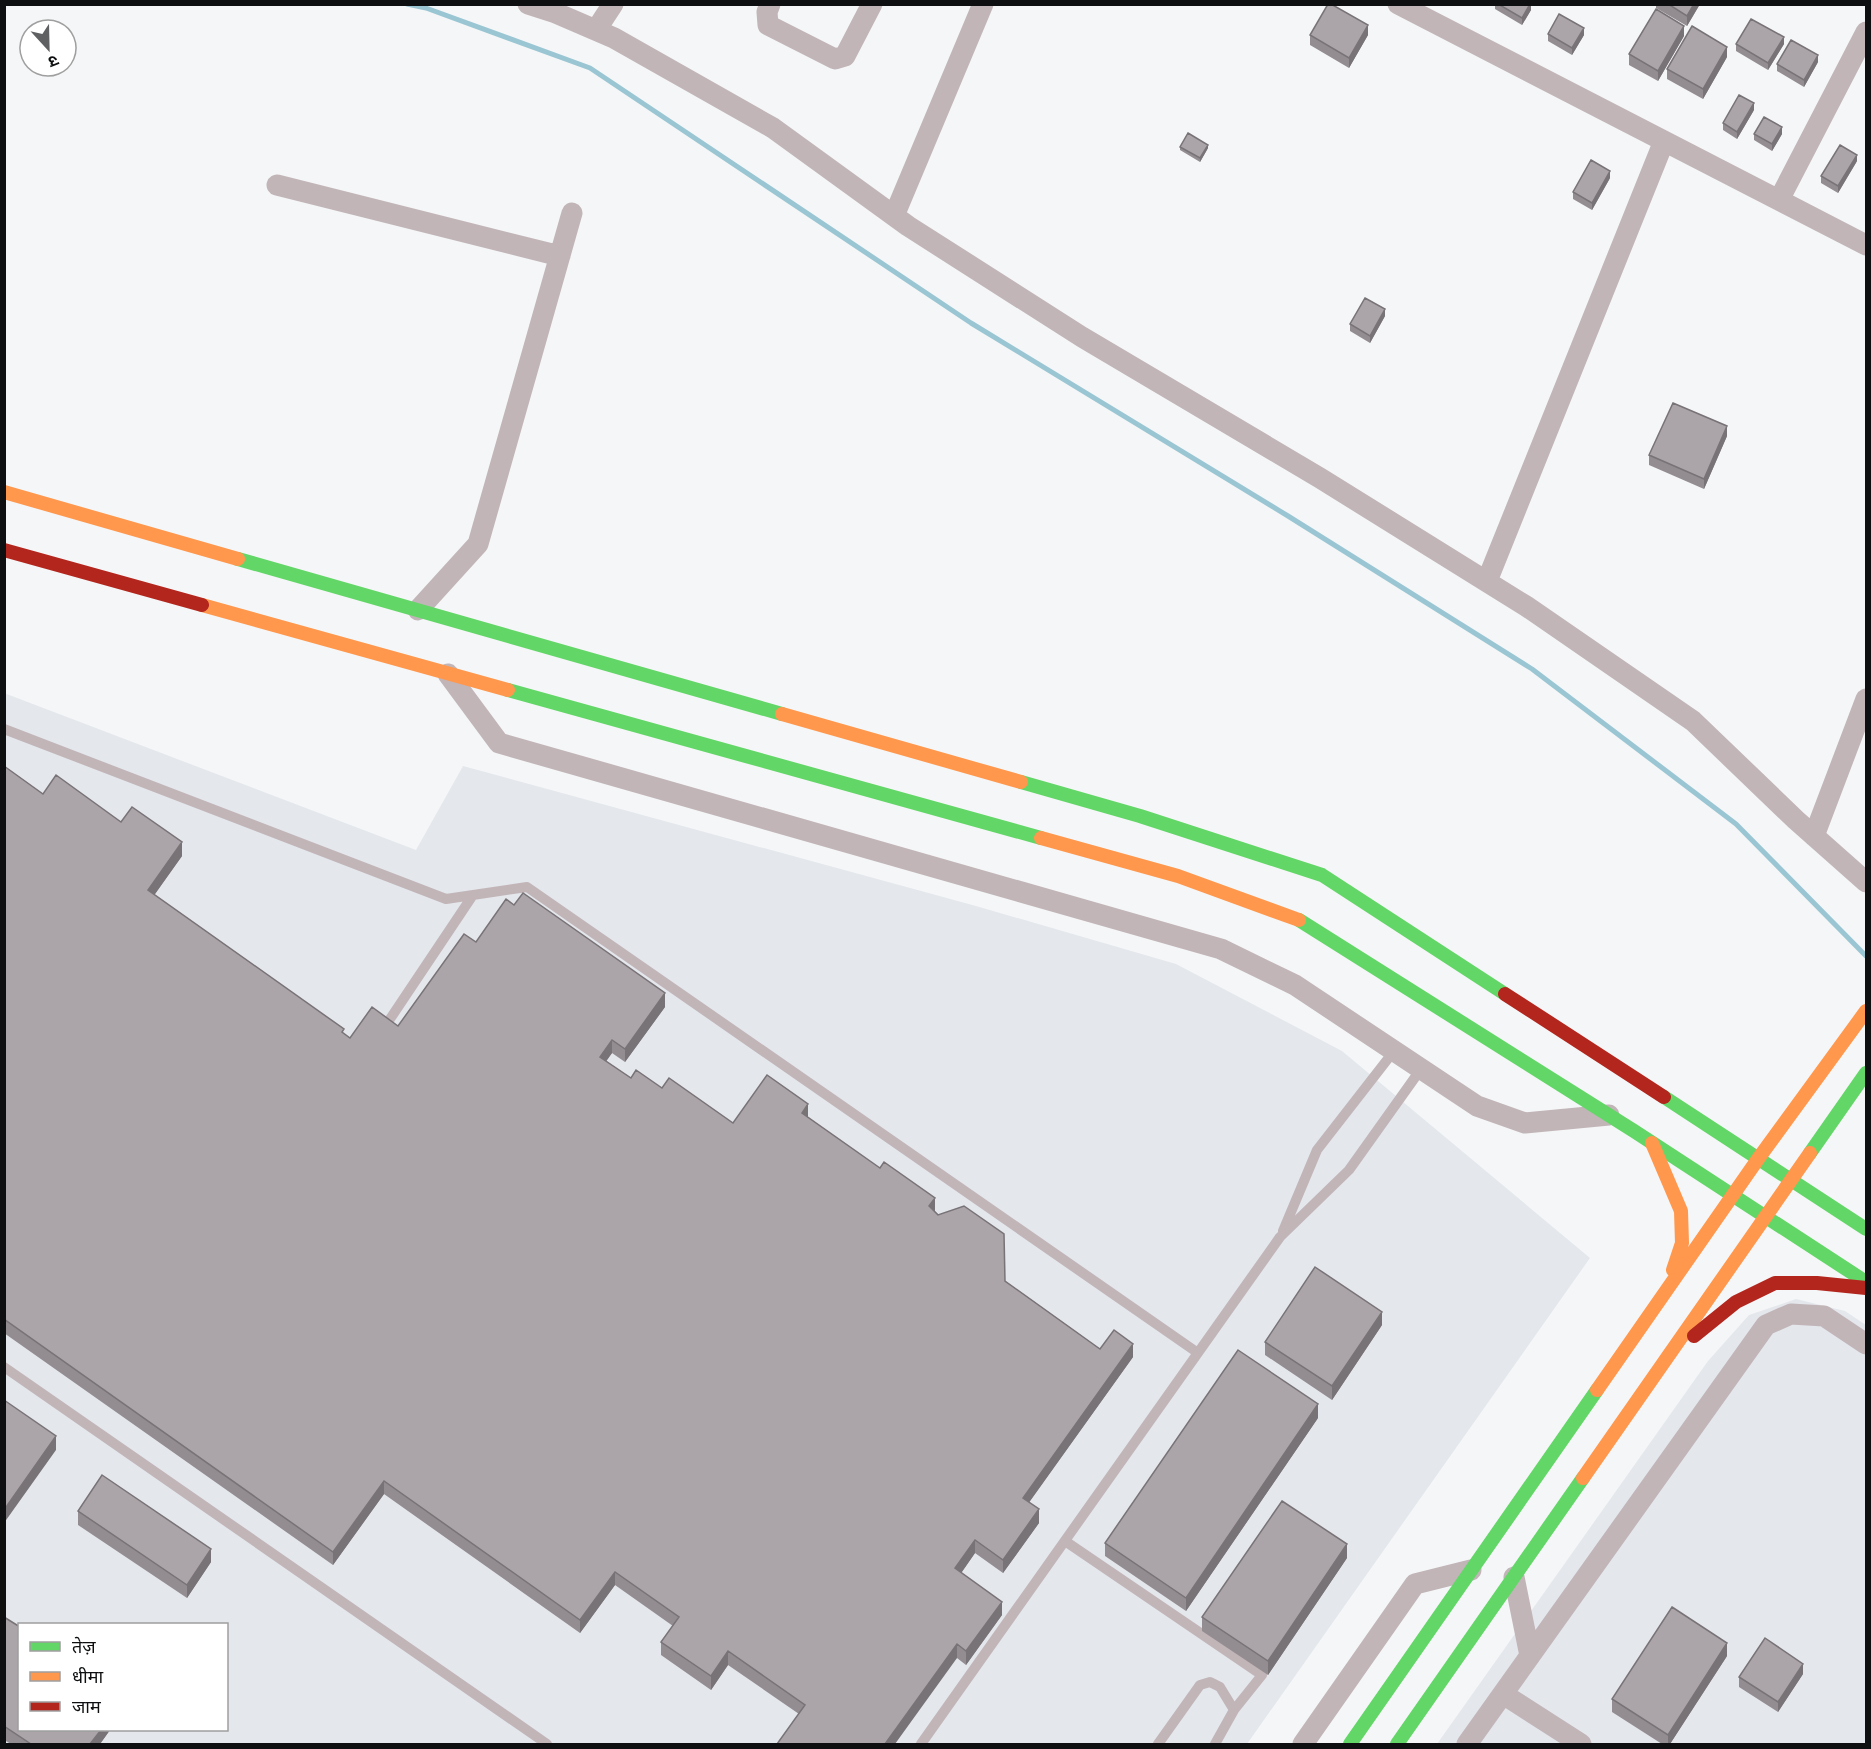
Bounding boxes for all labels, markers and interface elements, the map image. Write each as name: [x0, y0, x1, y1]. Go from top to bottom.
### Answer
north arrow: [18, 18, 78, 78]
text: उ: [45, 50, 62, 74]
legend: [18, 1623, 228, 1731]
text: तेज़: [72, 1634, 96, 1659]
text: धीमा: [72, 1664, 103, 1689]
text: जाम: [72, 1694, 102, 1719]

